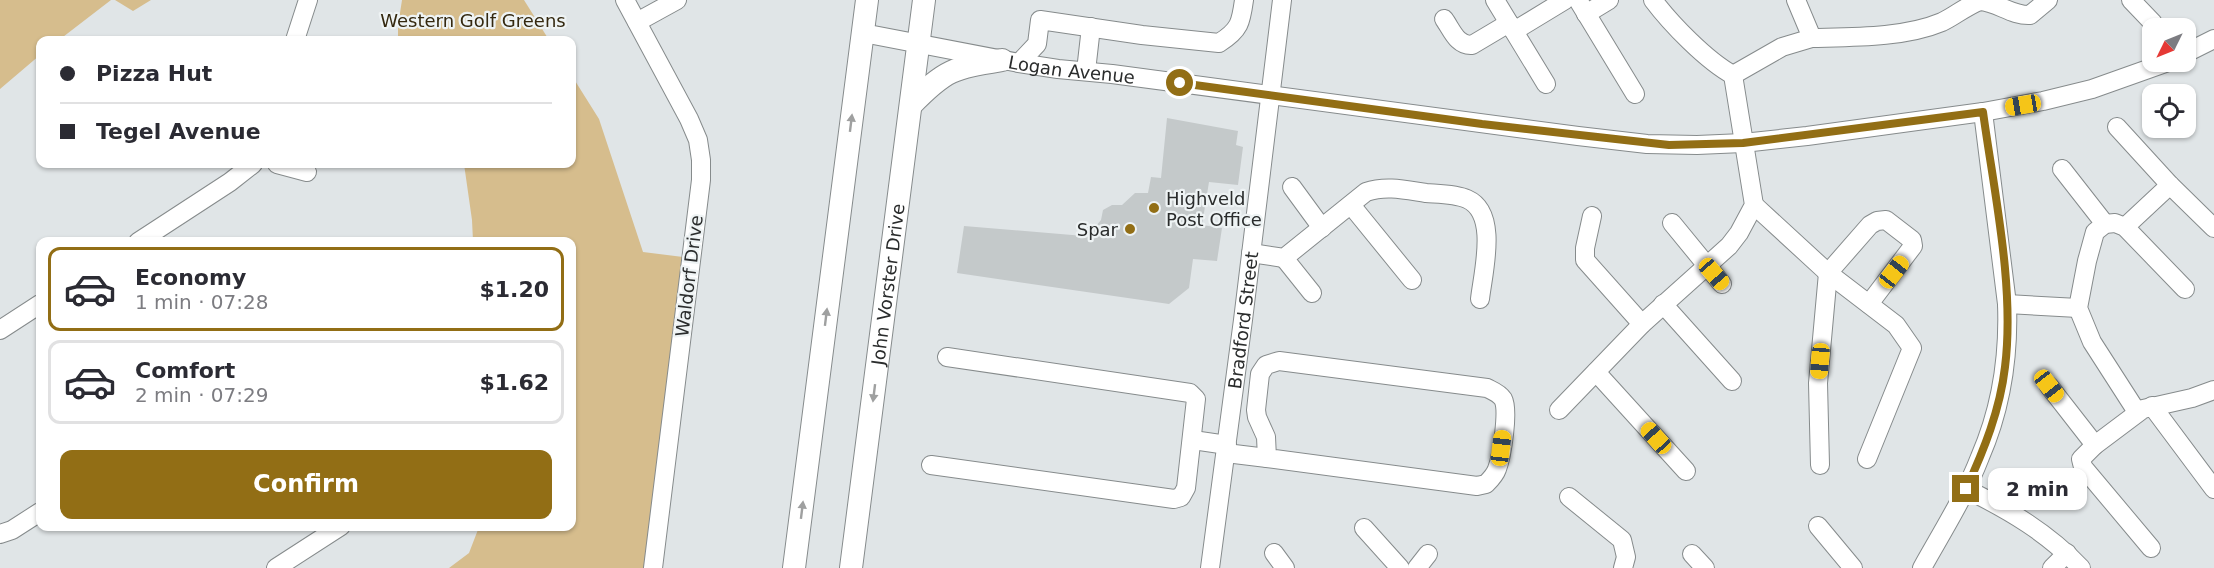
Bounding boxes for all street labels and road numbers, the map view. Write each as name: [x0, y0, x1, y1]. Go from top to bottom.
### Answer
street label: Logan Avenue: [1007, 51, 1136, 87]
street label: John Vorster Drive: [867, 202, 908, 367]
street label: Waldorf Drive: [671, 214, 707, 338]
street label: Bradford Street: [1223, 250, 1262, 390]

